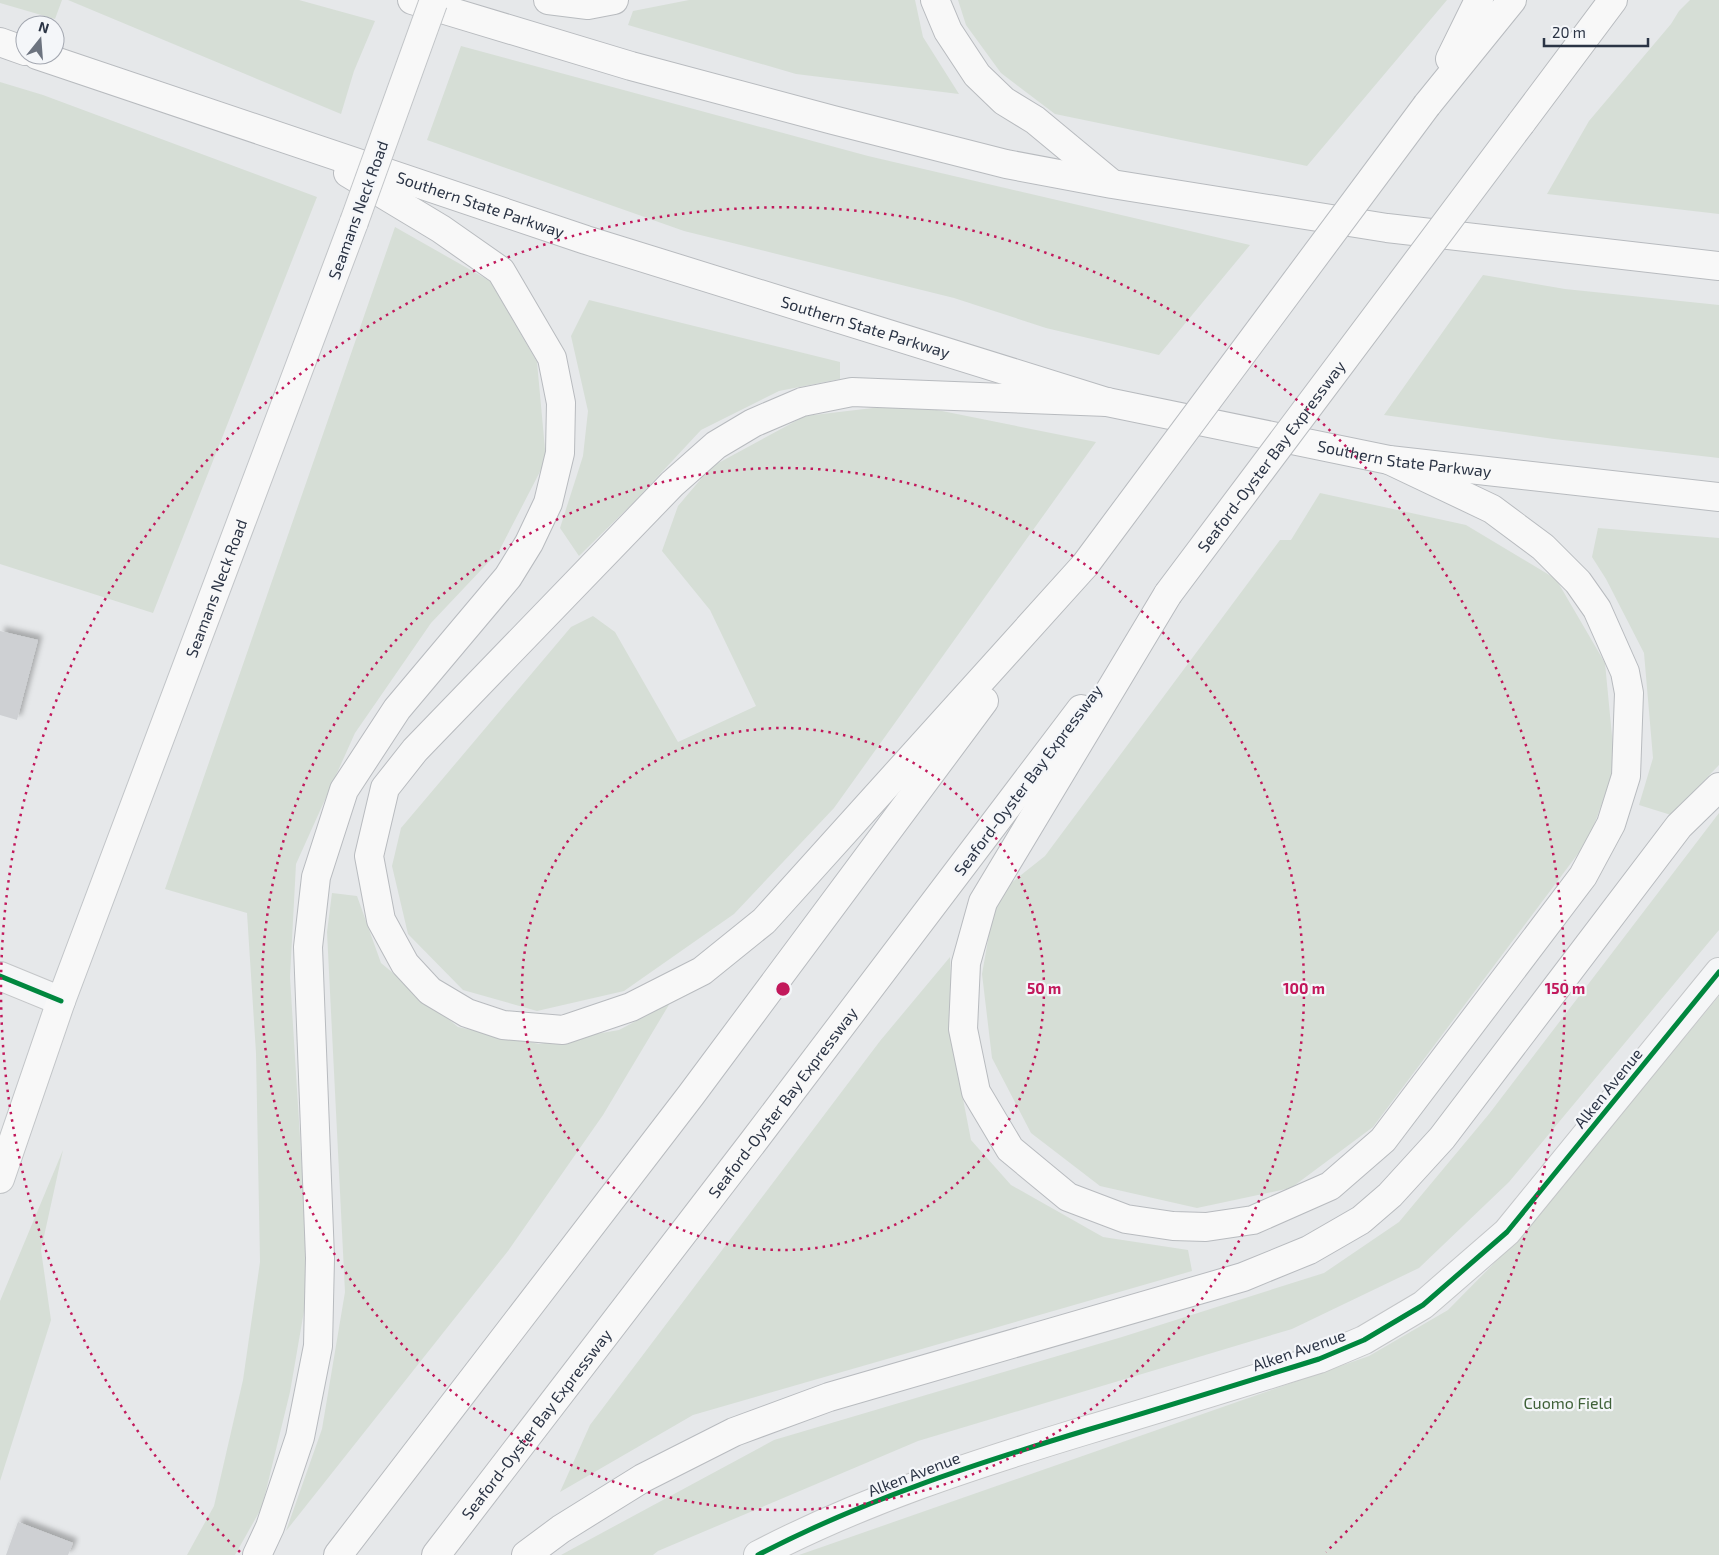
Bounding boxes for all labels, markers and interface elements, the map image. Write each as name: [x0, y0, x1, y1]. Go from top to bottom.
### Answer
north arrow: [15, 15, 65, 65]
scale bar: [1544, 15, 1648, 47]
text: N: [37, 17, 51, 37]
text: 20 m: [1552, 23, 1586, 41]
street label: Seamans Neck Road: [324, 138, 391, 282]
street label: Southern State Parkway: [394, 167, 567, 241]
street label: Southern State Parkway: [779, 291, 953, 362]
street label: Seaford-Oyster Bay Expressway: [1193, 356, 1349, 556]
street label: Southern State Parkway: [1316, 436, 1493, 480]
street label: Seamans Neck Road: [181, 516, 250, 660]
street label: Seaford-Oyster Bay Expressway: [950, 680, 1106, 879]
text: 50 m: [1027, 979, 1061, 997]
text: 100 m: [1283, 979, 1325, 997]
text: 150 m: [1545, 979, 1585, 997]
centre of rings: [774, 980, 792, 998]
street label: Seaford-Oyster Bay Expressway: [704, 1003, 861, 1201]
street label: Alken Avenue: [1570, 1044, 1646, 1131]
street label: Seaford-Oyster Bay Expressway: [457, 1325, 615, 1523]
street label: Alken Avenue: [1250, 1325, 1348, 1374]
park label: Cuomo Field: [1523, 1393, 1613, 1412]
street label: Alken Avenue: [865, 1447, 963, 1500]

